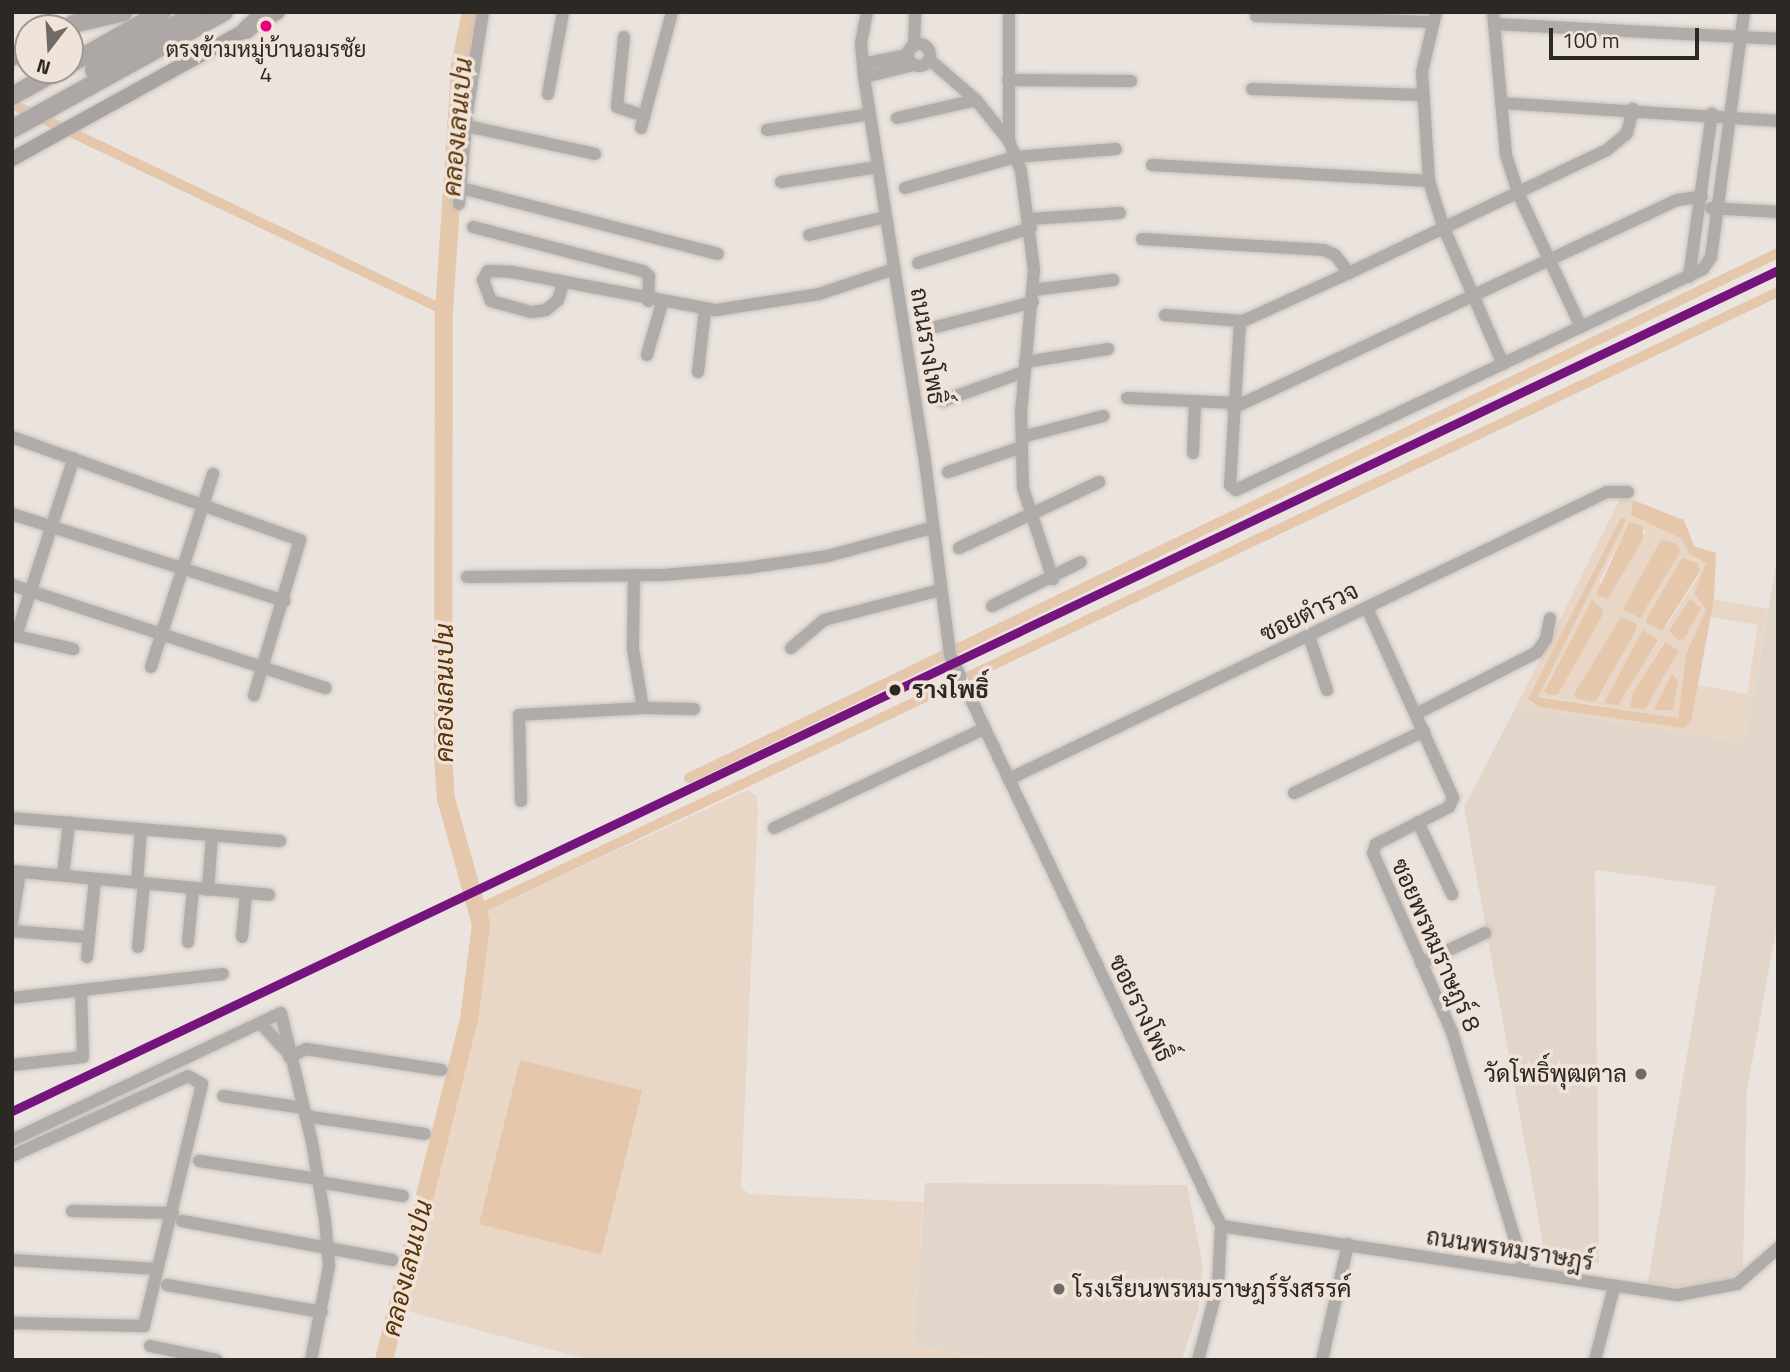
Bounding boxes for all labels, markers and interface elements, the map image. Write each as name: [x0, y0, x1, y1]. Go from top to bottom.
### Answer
north arrow: [14, 14, 84, 84]
scale bar: [1552, 14, 1702, 58]
marker: ตรงข้ามหมู่บ้านอมรชัย 4: [259, 19, 273, 33]
text: 100 m: [1562, 24, 1619, 56]
place label: ตรงข้ามหมู่บ้านอมรชัย 4: [166, 36, 366, 88]
text: N: [33, 52, 54, 83]
water label: คลองเลนเปน: [435, 56, 479, 198]
street label: ถนนรางโพธิ์: [905, 285, 951, 407]
street label: ซอยตำรวจ: [1255, 576, 1363, 648]
water label: คลองเลนเปน: [428, 623, 460, 763]
place label: รางโพธิ์: [912, 676, 989, 704]
marker: รางโพธิ์: [884, 679, 906, 701]
street label: ซอยพรหมราษฎร์ 8: [1385, 854, 1487, 1036]
street label: ซอยรางโพธิ์: [1103, 949, 1179, 1067]
place label: วัดโพธิ์พุฒตาล: [1484, 1060, 1627, 1088]
marker: วัดโพธิ์พุฒตาล: [1633, 1066, 1649, 1082]
water label: คลองเลนเปน: [375, 1197, 439, 1339]
street label: ถนนพรหมราษฎร์: [1424, 1222, 1596, 1276]
place label: โรงเรียนพรหมราษฎร์รังสรรค์: [1073, 1275, 1352, 1303]
marker: โรงเรียนพรหมราษฎร์รังสรรค์: [1051, 1281, 1067, 1297]

